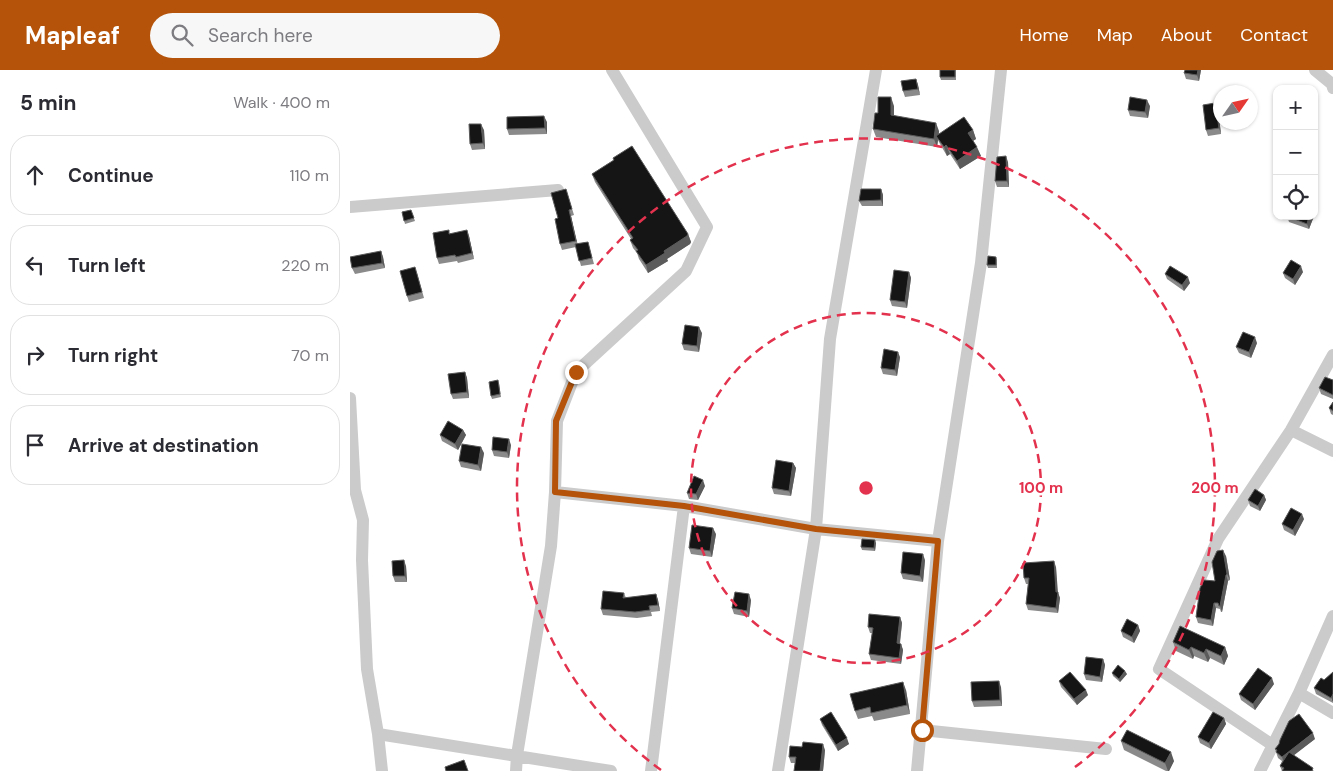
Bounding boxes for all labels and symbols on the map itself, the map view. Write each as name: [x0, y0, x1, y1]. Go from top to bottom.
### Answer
north arrow: [1213, 85, 1258, 130]
route end: [565, 361, 588, 384]
text: 100 m: [1019, 478, 1063, 498]
text: 200 m: [1191, 478, 1239, 498]
centre of rings: [857, 479, 875, 497]
route start: [911, 719, 934, 742]

